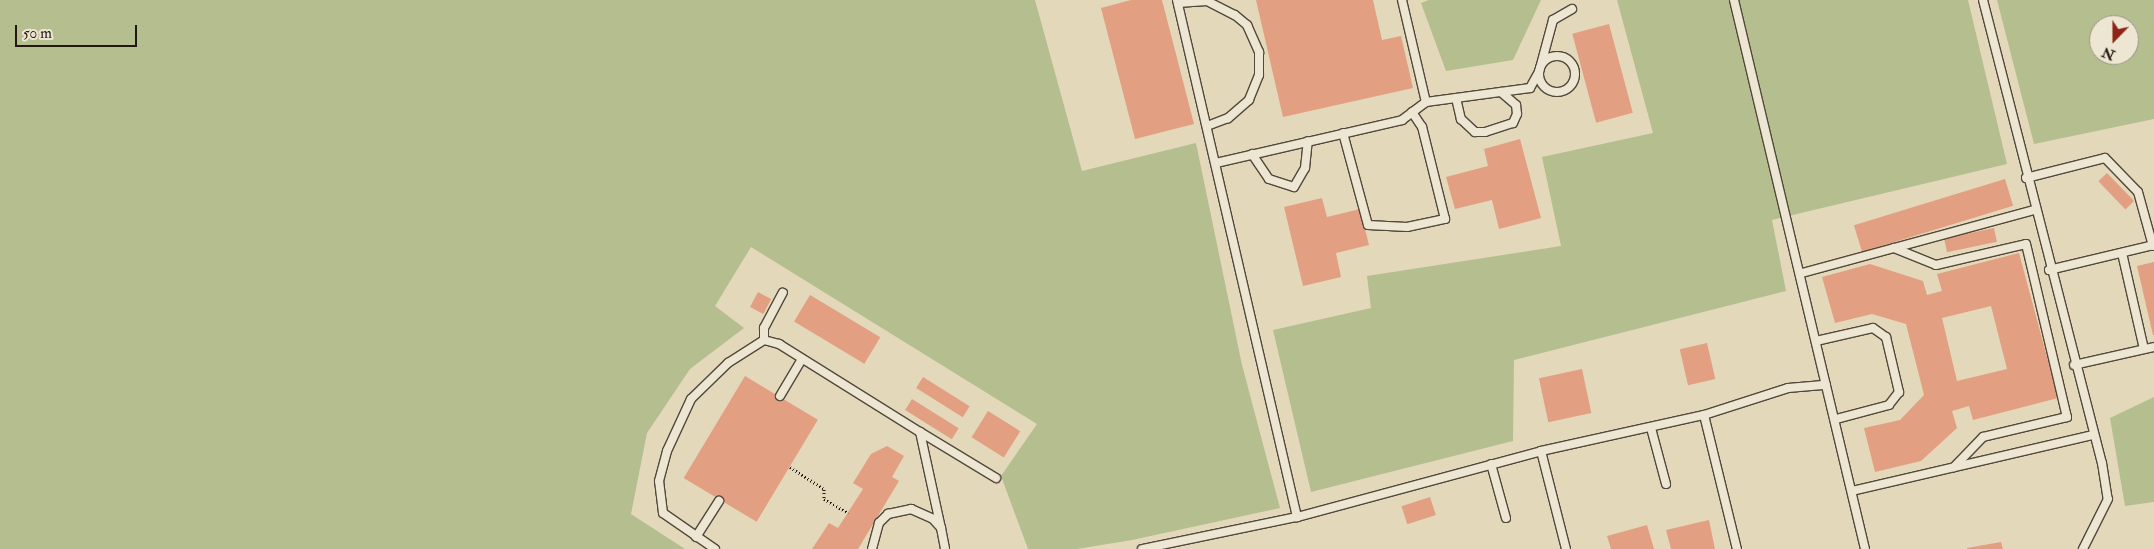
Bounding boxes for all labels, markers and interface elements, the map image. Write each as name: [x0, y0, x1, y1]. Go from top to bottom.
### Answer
scale bar: [18, 15, 140, 47]
north arrow: [2089, 15, 2139, 65]
text: 50 m: [23, 24, 52, 43]
text: N: [2100, 43, 2118, 64]

